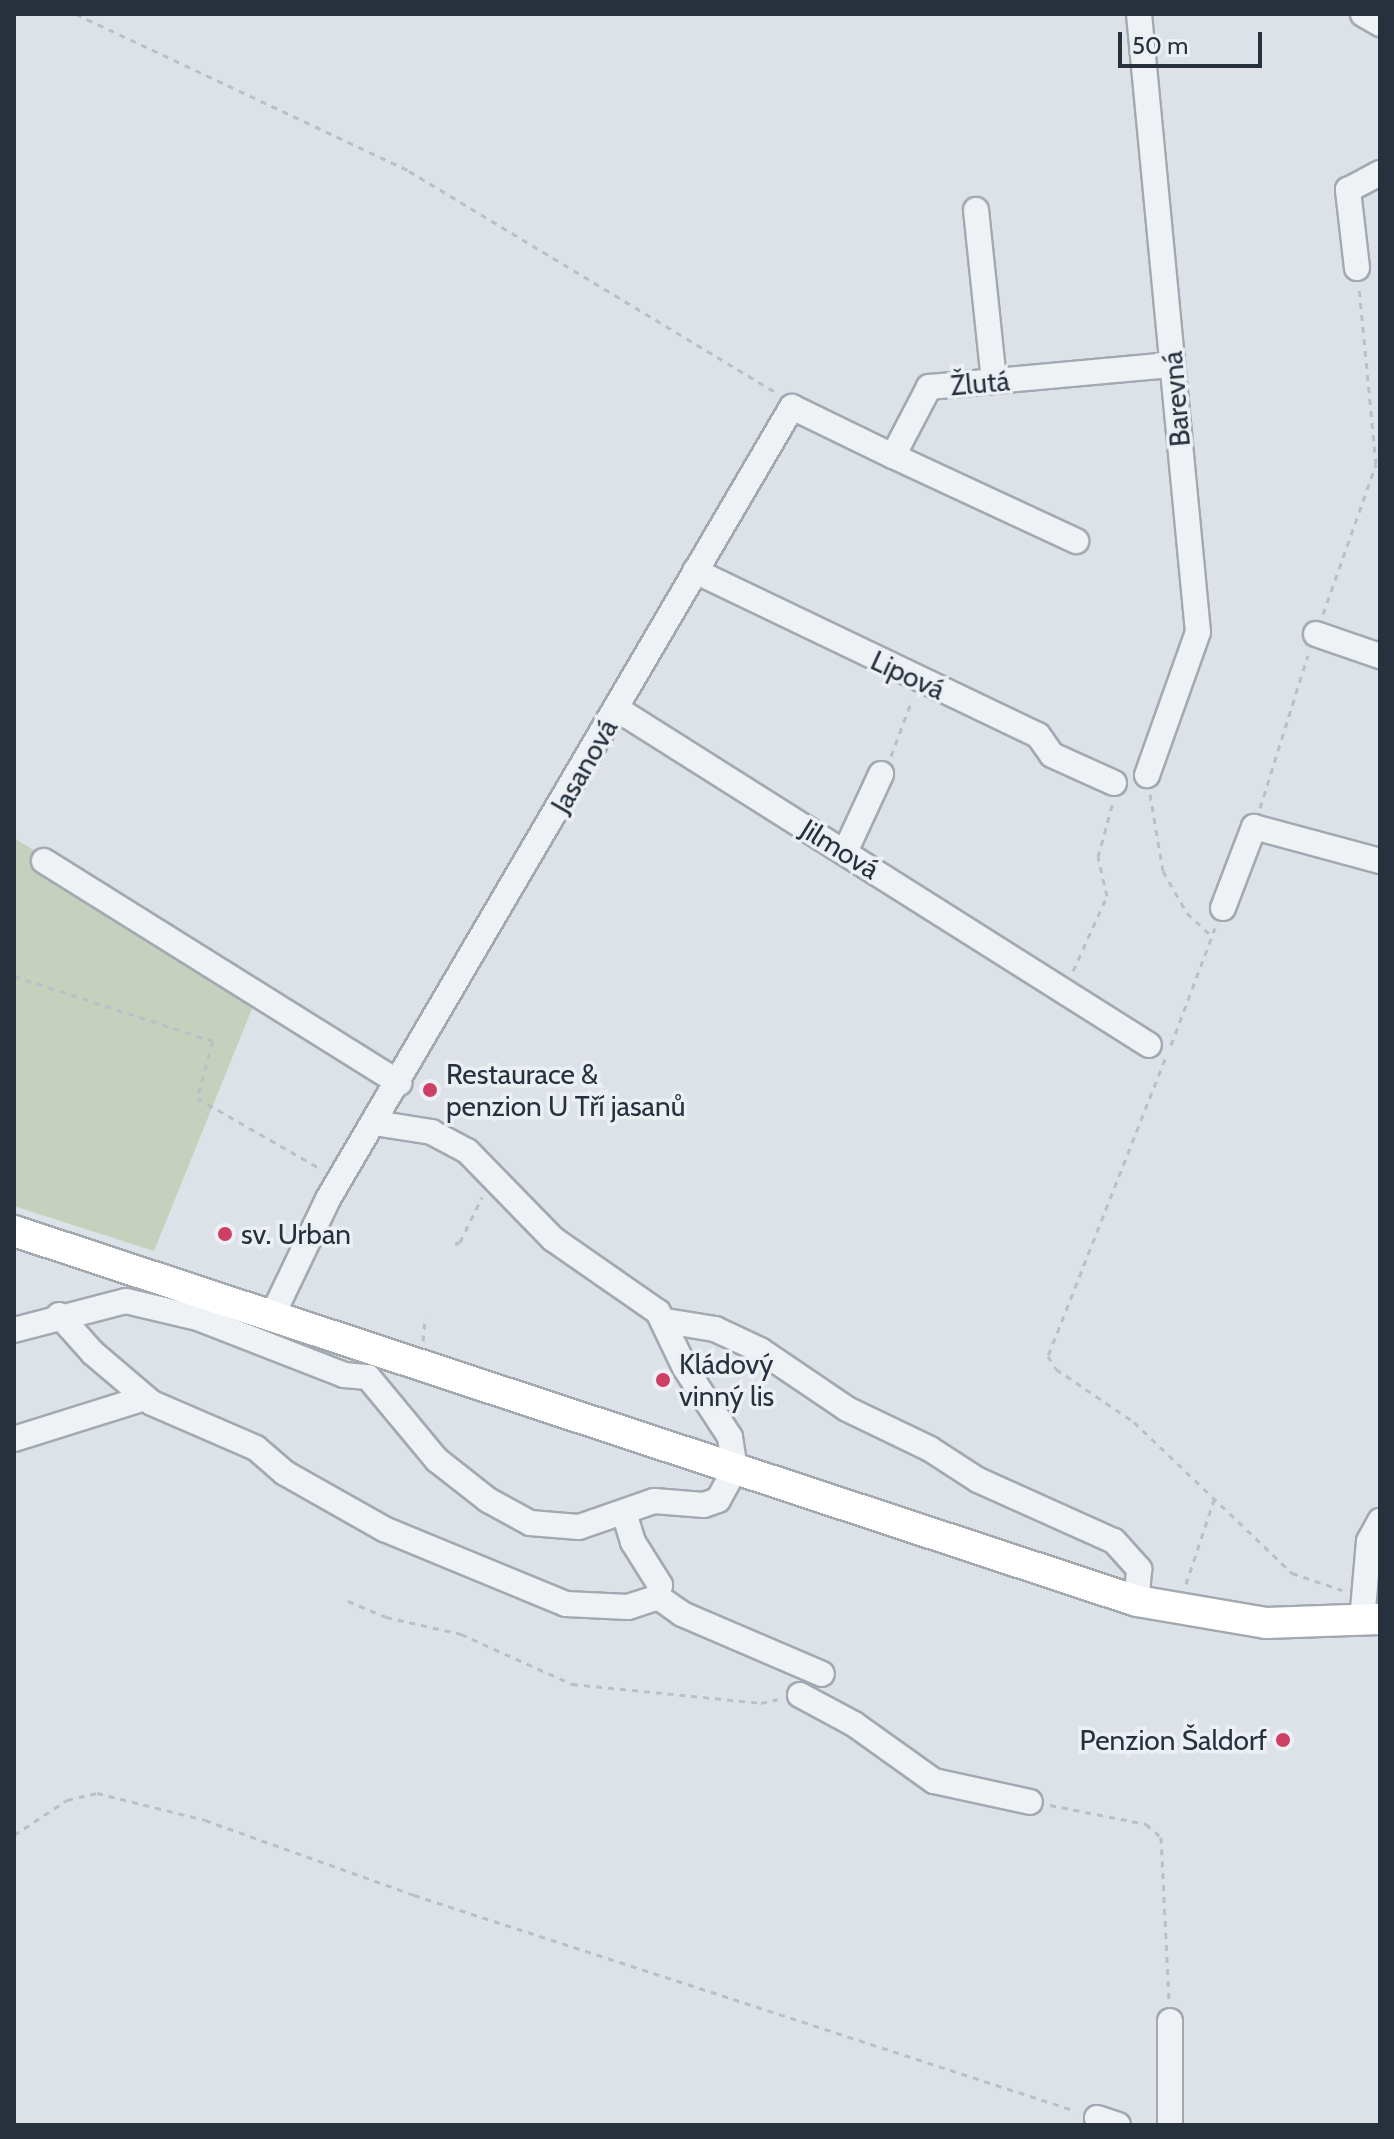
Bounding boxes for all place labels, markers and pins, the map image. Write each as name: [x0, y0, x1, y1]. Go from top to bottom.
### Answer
place label: Restaurace & penzion U Tří jasanů: [446, 1057, 685, 1123]
marker: Restaurace & penzion U Tří jasanů: [421, 1081, 439, 1099]
place label: sv. Urban: [241, 1217, 351, 1251]
marker: sv. Urban: [216, 1225, 234, 1243]
place label: Kládový vinný lis: [679, 1347, 774, 1413]
marker: Kládový vinný lis: [654, 1371, 672, 1389]
place label: Penzion Šaldorf: [1080, 1723, 1267, 1757]
marker: Penzion Šaldorf: [1274, 1731, 1292, 1749]

